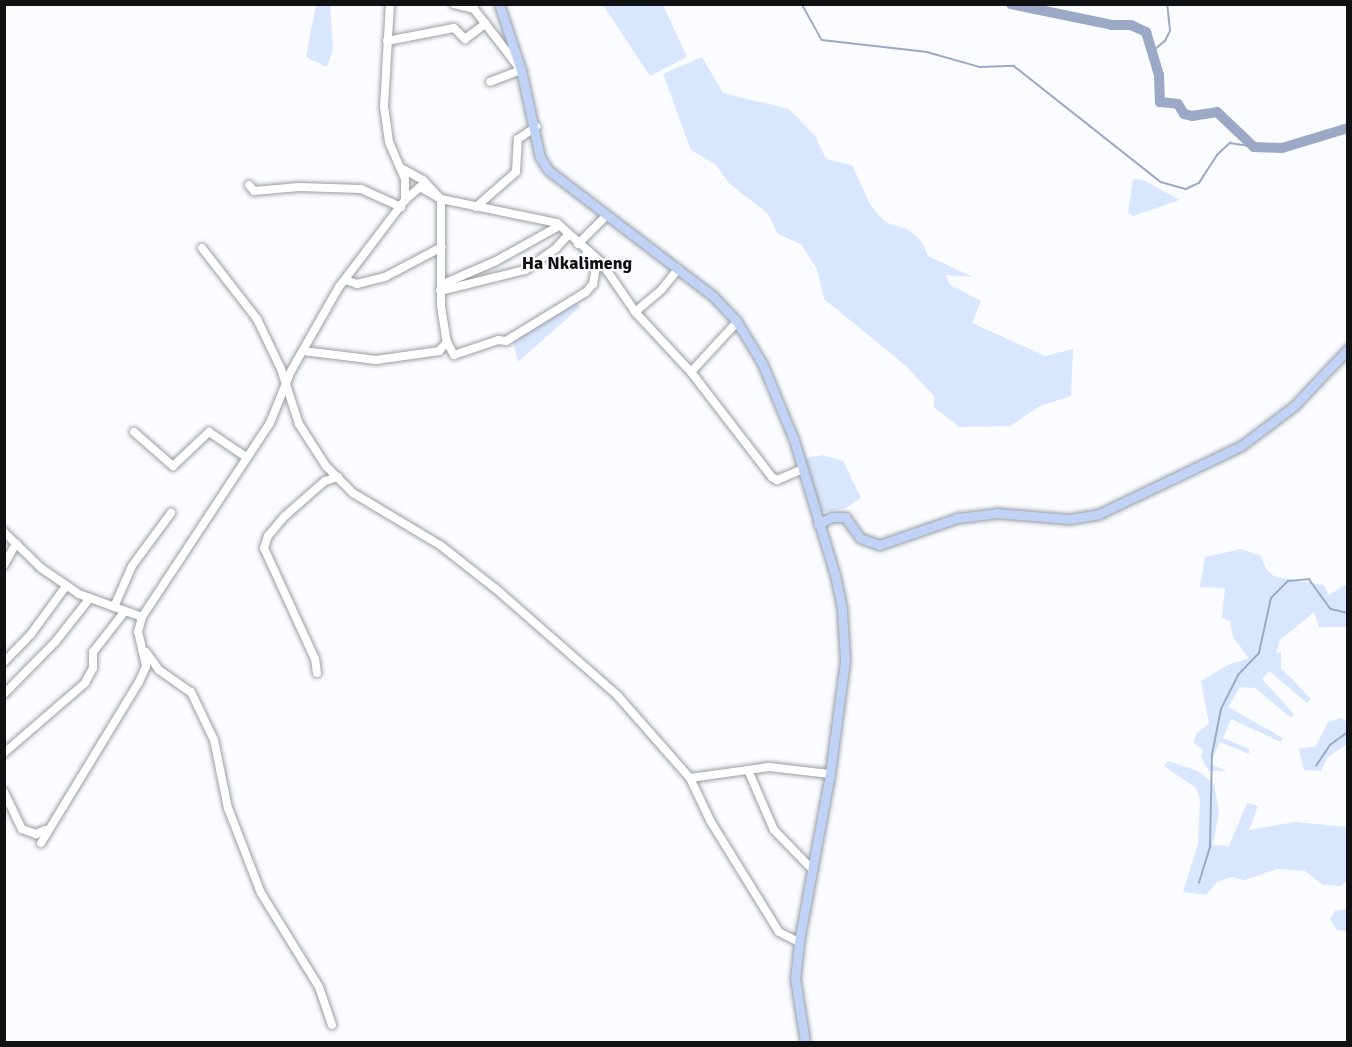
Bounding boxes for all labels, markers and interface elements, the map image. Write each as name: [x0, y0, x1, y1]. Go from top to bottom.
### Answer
district label: Ha Nkalimeng: [522, 252, 632, 274]

